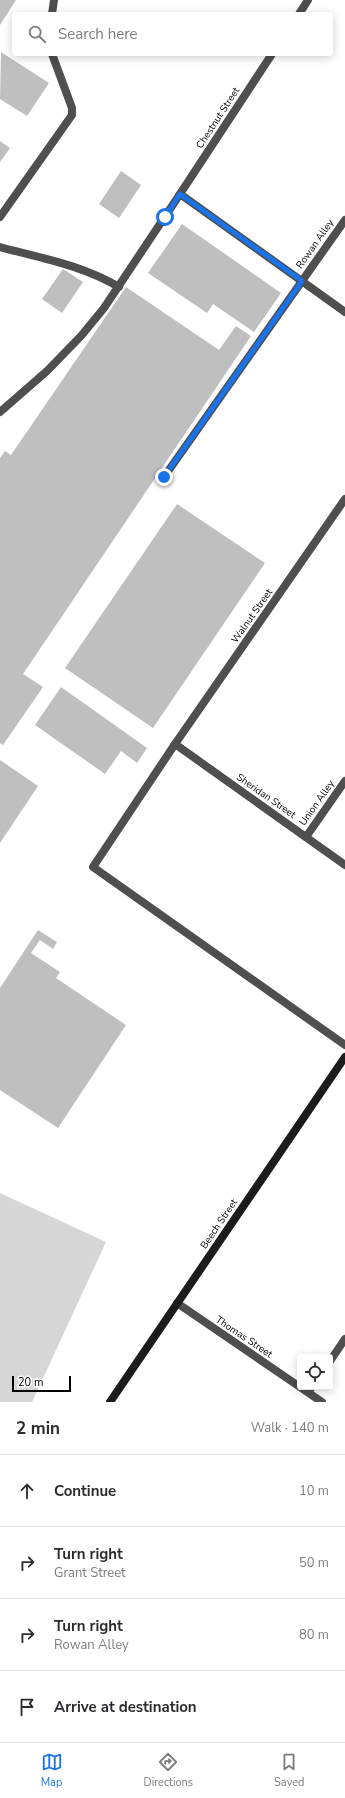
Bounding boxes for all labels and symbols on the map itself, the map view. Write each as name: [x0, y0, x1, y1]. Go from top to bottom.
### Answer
street label: Chestnut Street: [193, 84, 243, 151]
route start: [156, 208, 174, 226]
street label: Rowan Alley: [293, 216, 338, 272]
route end: [155, 468, 173, 486]
street label: Walnut Street: [228, 586, 276, 646]
street label: Sheridan Street: [233, 770, 299, 822]
street label: Union Alley: [296, 777, 338, 829]
street label: Beech Street: [197, 1196, 241, 1252]
street label: Thomas Street: [213, 1313, 276, 1361]
scale bar: [12, 1374, 71, 1393]

